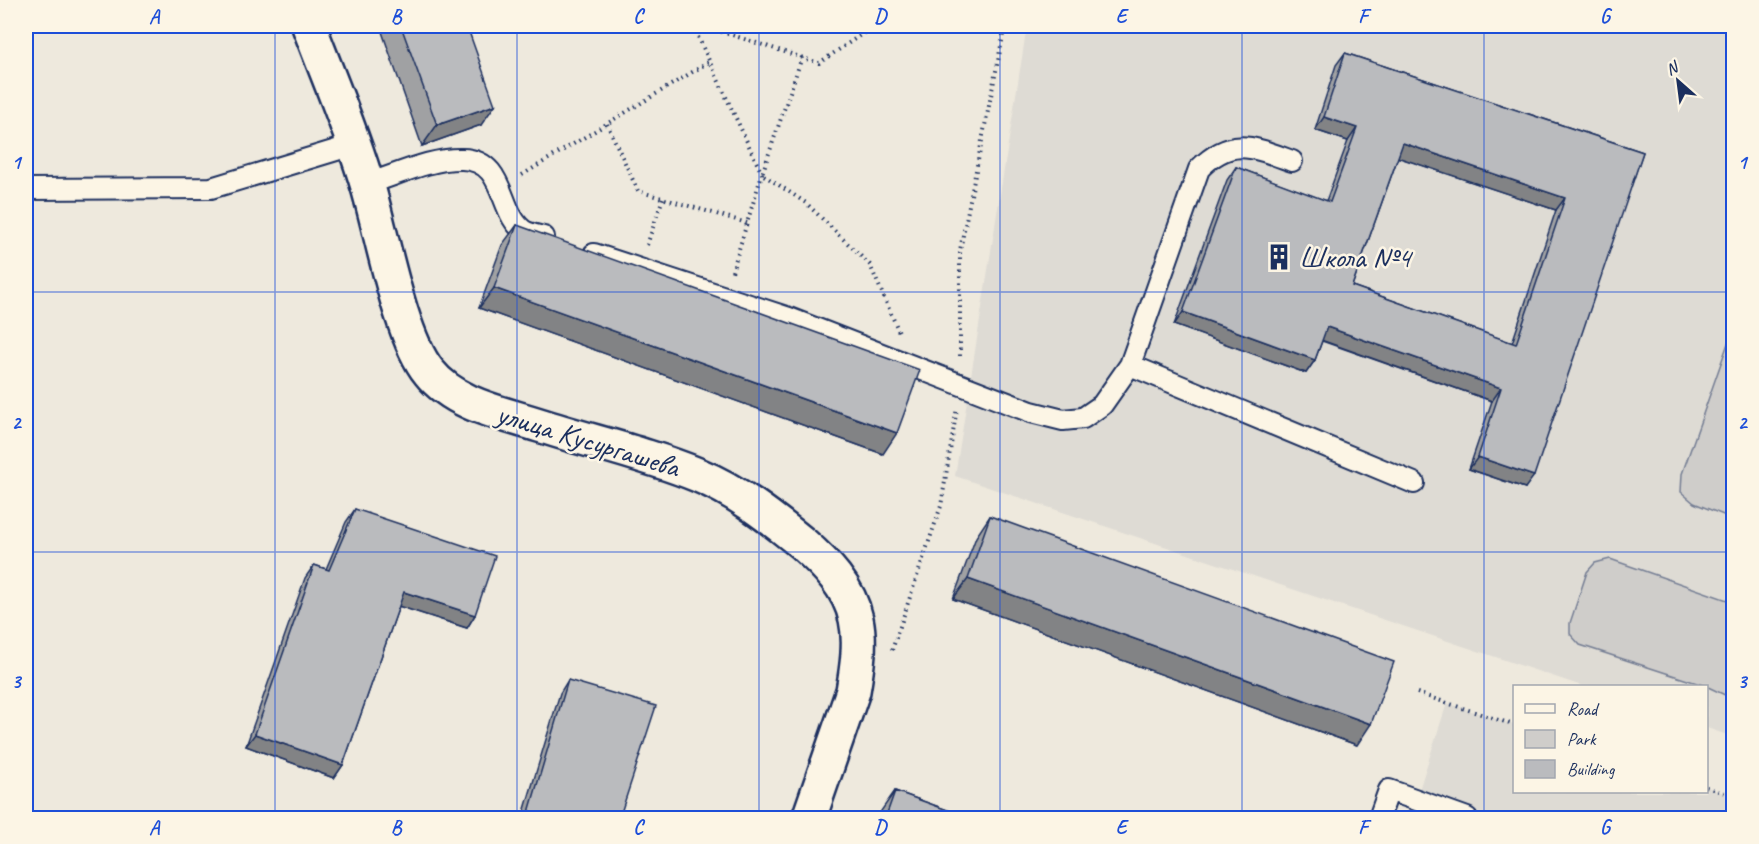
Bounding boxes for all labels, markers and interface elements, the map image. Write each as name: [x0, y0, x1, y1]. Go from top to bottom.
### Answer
text: A: [149, 4, 161, 29]
text: B: [391, 4, 403, 29]
text: C: [633, 4, 645, 29]
text: D: [874, 4, 888, 29]
text: E: [1116, 4, 1130, 29]
text: F: [1358, 4, 1372, 29]
text: G: [1600, 4, 1613, 29]
north arrow: [1648, 51, 1708, 111]
text: N: [1662, 56, 1683, 80]
text: 1: [12, 150, 23, 175]
text: 1: [1738, 150, 1749, 175]
place label: Школа №4: [1299, 238, 1413, 276]
building icon: Школа №4: [1264, 242, 1294, 272]
street label: улица Кусургашева: [490, 394, 686, 486]
text: 2: [12, 410, 23, 435]
text: 2: [1738, 410, 1749, 435]
text: 3: [12, 669, 23, 694]
text: 3: [1738, 669, 1749, 694]
legend: [1513, 685, 1708, 793]
text: Road: [1567, 698, 1600, 720]
text: Park: [1567, 728, 1597, 750]
text: Building: [1567, 758, 1616, 780]
text: A: [149, 815, 161, 840]
text: B: [391, 815, 403, 840]
text: C: [633, 815, 645, 840]
text: D: [874, 815, 888, 840]
text: E: [1116, 815, 1130, 840]
text: F: [1358, 815, 1372, 840]
text: G: [1600, 815, 1613, 840]

